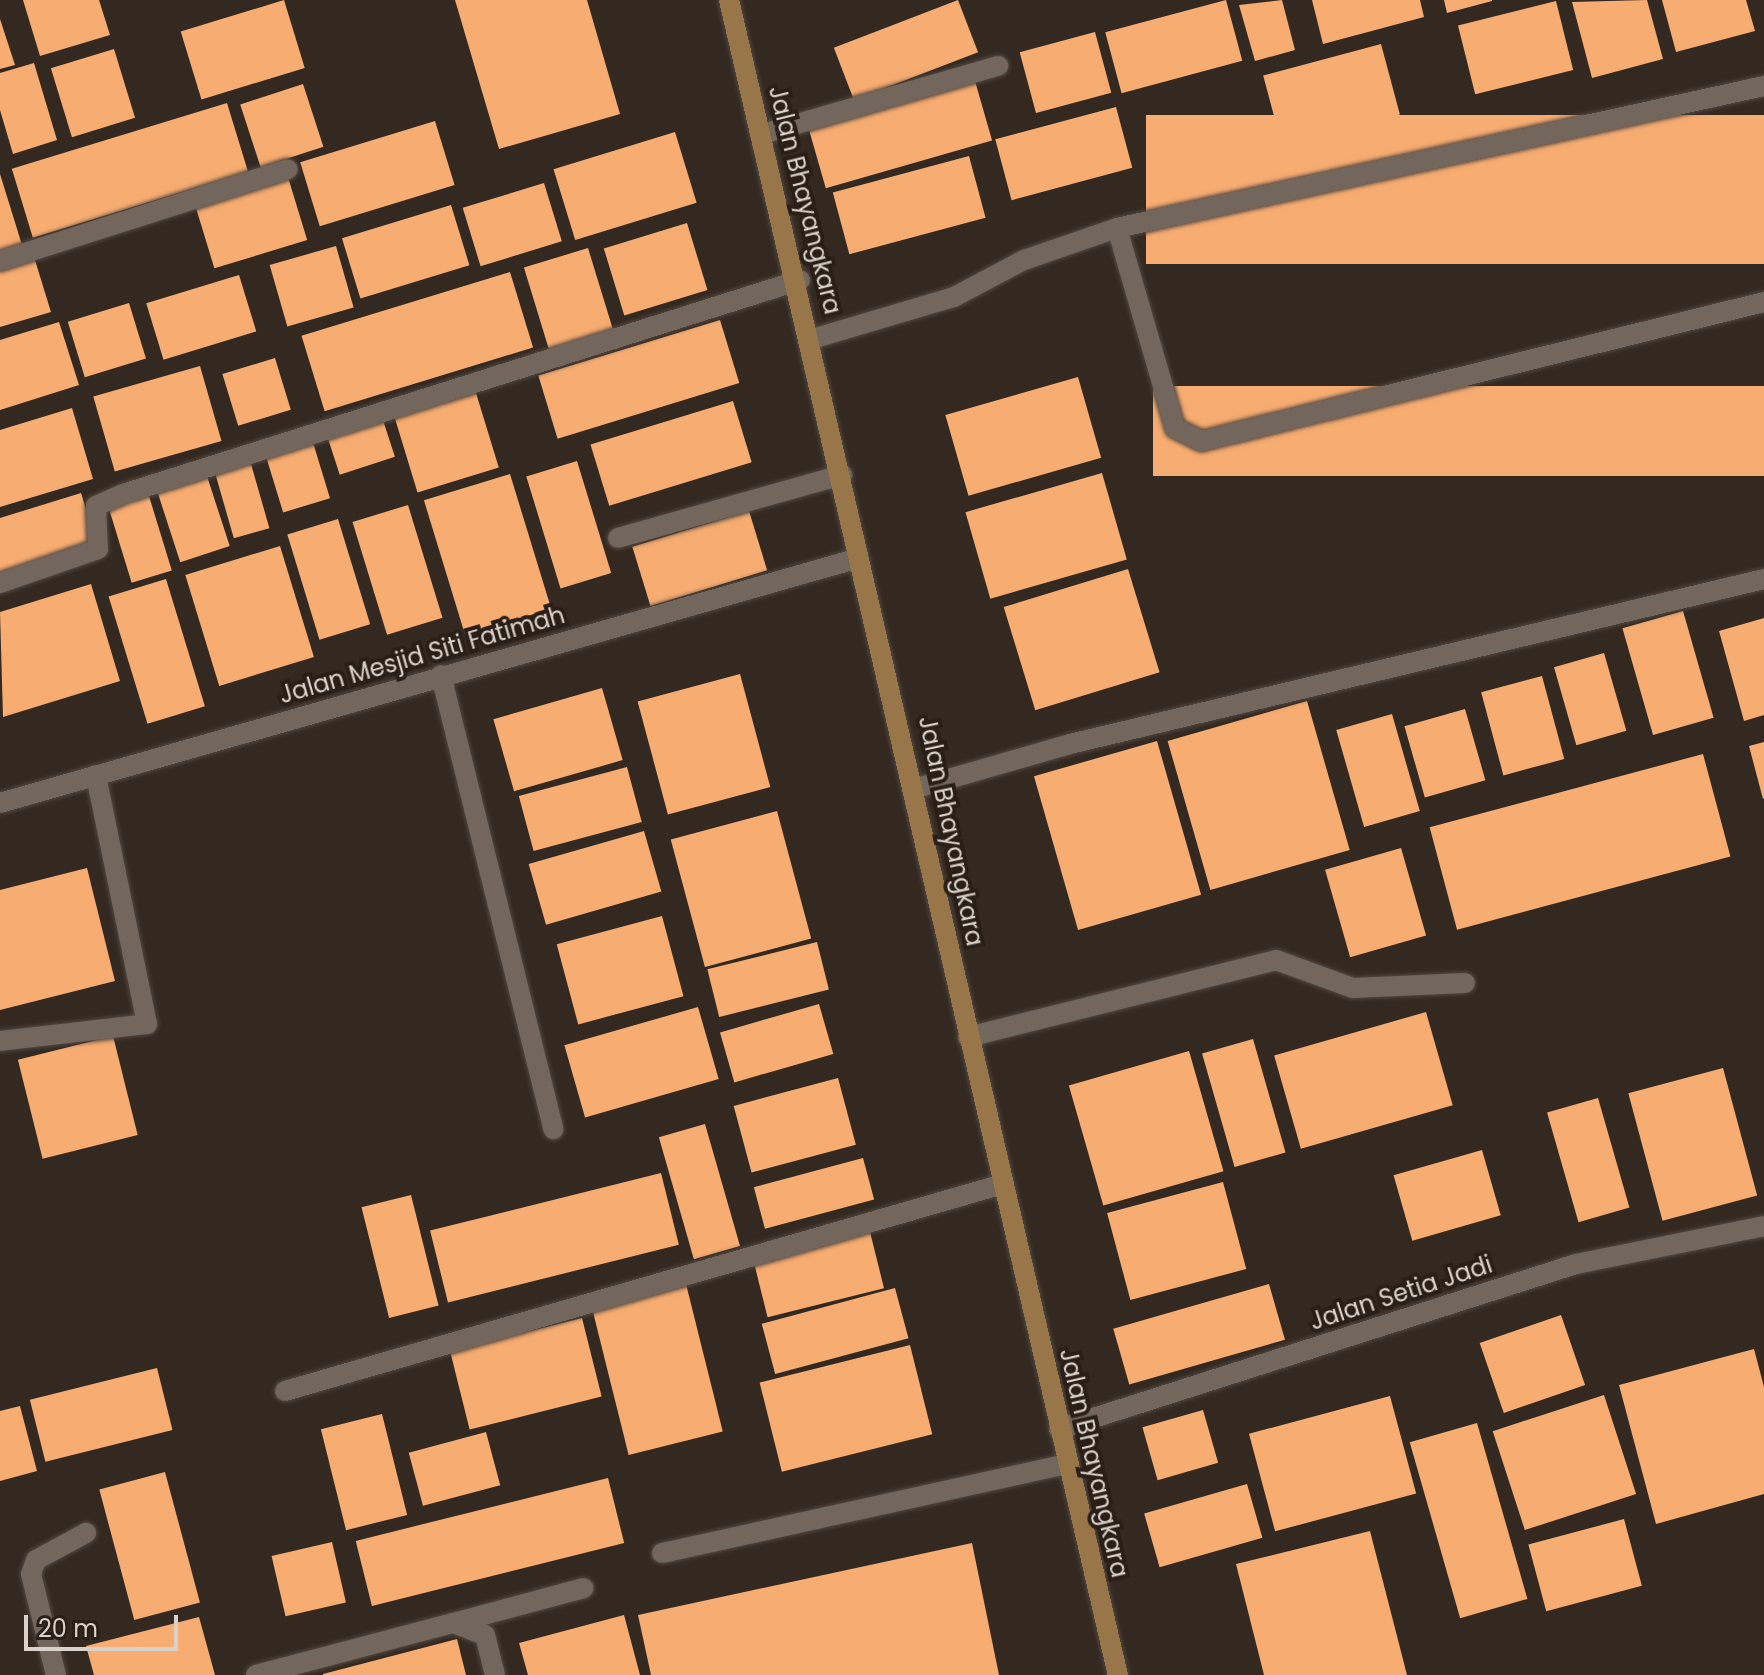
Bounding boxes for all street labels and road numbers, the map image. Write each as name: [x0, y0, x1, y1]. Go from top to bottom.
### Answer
street label: Jalan Bhayangkara: [763, 83, 847, 317]
street label: Jalan Mesjid Siti Fatimah: [276, 600, 568, 710]
street label: Jalan Bhayangkara: [913, 713, 989, 949]
street label: Jalan Setia Jadi: [1306, 1250, 1496, 1336]
street label: Jalan Bhayangkara: [1054, 1346, 1134, 1580]

